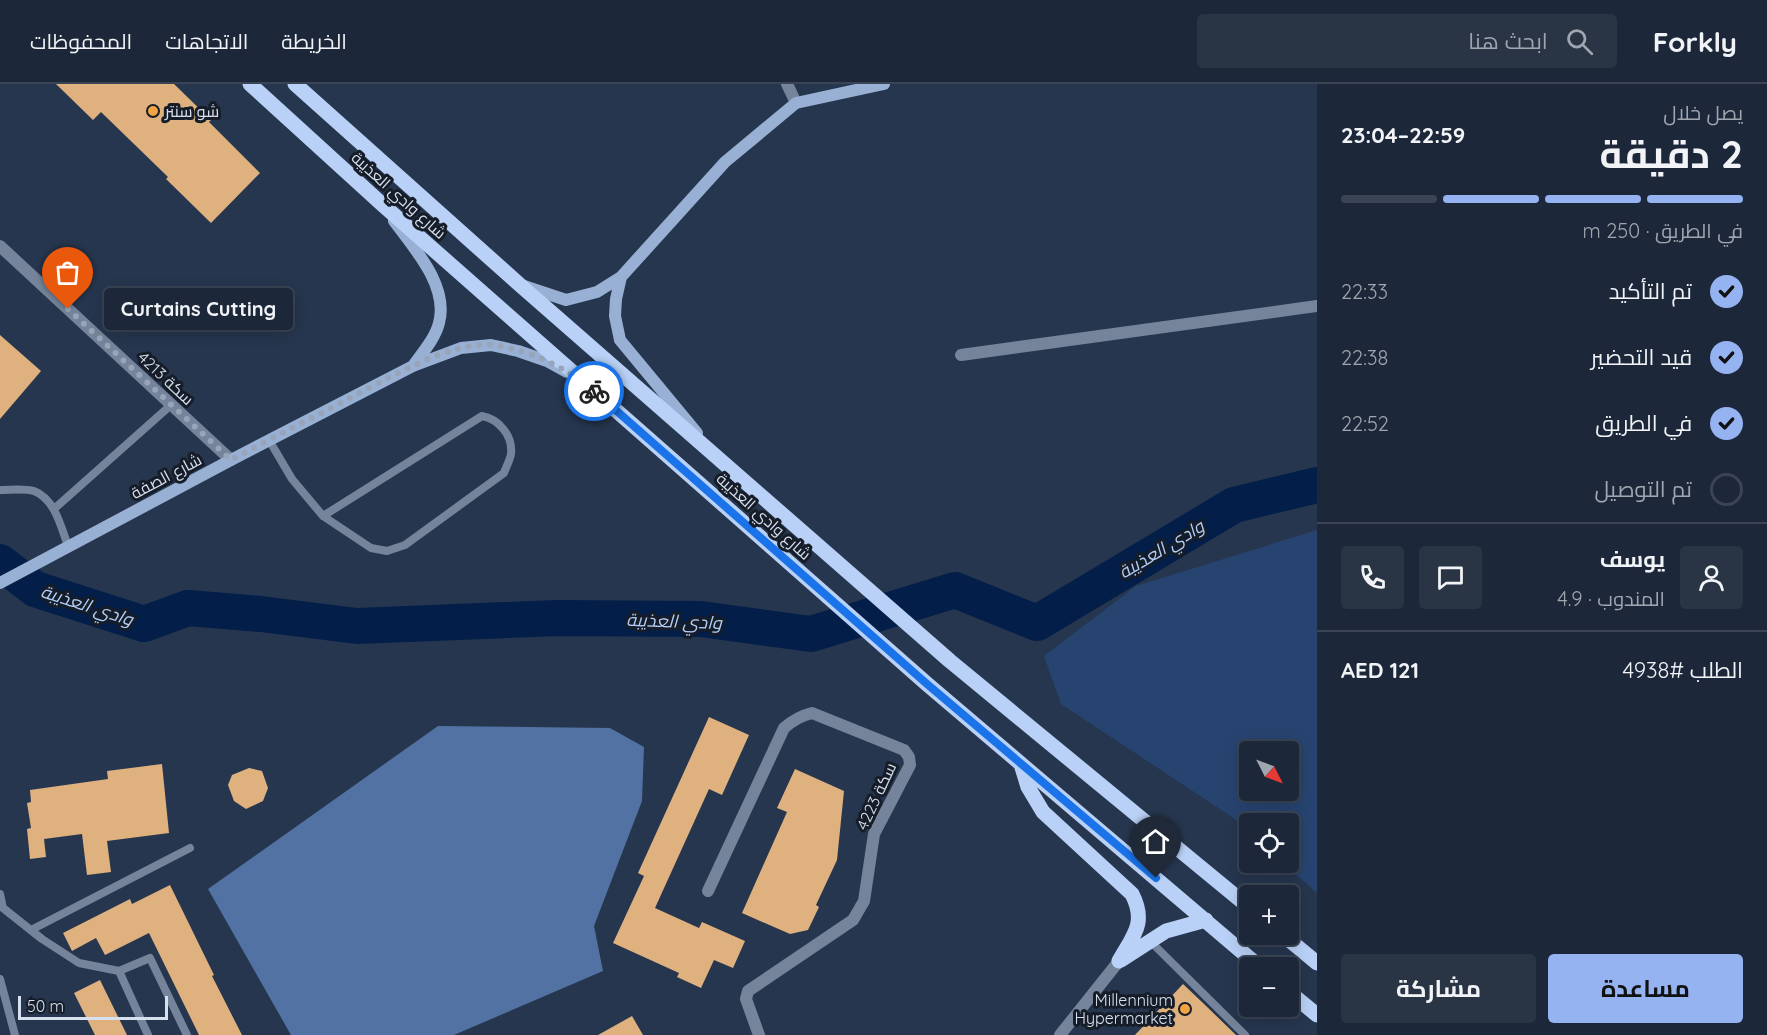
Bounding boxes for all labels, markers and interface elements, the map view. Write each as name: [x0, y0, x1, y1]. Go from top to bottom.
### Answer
search box: [1197, 14, 1617, 68]
text: Forkly: [1653, 24, 1737, 59]
icon: search: [1563, 25, 1596, 58]
text: ابحث هنا: [1468, 27, 1548, 55]
text: المحفوظات: [30, 28, 132, 54]
text: الاتجاهات: [165, 28, 248, 54]
text: الخريطة: [281, 28, 347, 54]
text: يصل خلال: [1663, 100, 1743, 125]
place label: شو سنتر: [164, 101, 219, 121]
marker: شو سنتر: [146, 104, 160, 118]
text: 22:59–23:04: [1341, 121, 1465, 149]
text: 2 دقيقة: [1600, 129, 1743, 178]
street label: شارع وادي العذيبة: [345, 147, 450, 246]
text: في الطريق · 250 m: [1583, 218, 1743, 243]
pin: [42, 247, 93, 309]
icon: bag: [51, 256, 84, 289]
icon: check: [1710, 275, 1743, 308]
text: تم التأكيد: [1609, 277, 1692, 305]
text: 22:33: [1341, 279, 1388, 304]
callout: Curtains Cutting: [104, 288, 293, 330]
text: Curtains Cutting: [121, 296, 276, 321]
icon: check: [1710, 341, 1743, 374]
text: قيد التحضير: [1591, 343, 1692, 371]
text: 22:38: [1341, 345, 1388, 370]
street label: سكة 4213: [134, 347, 198, 409]
courier: [564, 361, 624, 421]
icon: bike: [578, 375, 611, 408]
icon: check: [1710, 407, 1743, 440]
text: في الطريق: [1595, 409, 1692, 437]
text: 22:52: [1341, 411, 1389, 436]
street label: شارع الصفة: [127, 449, 206, 505]
street label: شارع وادي العذيبة: [710, 468, 815, 567]
text: تم التوصيل: [1595, 475, 1692, 503]
water label: وادي العذيبة: [1114, 514, 1211, 586]
text: يوسف: [1600, 545, 1665, 573]
button: phone: [1341, 546, 1404, 609]
button: chat: [1419, 546, 1482, 609]
button: person: [1680, 546, 1743, 609]
water label: وادي العذيبة: [37, 579, 137, 634]
text: المندوب · 4.9: [1557, 586, 1665, 611]
water label: وادي العذيبة: [626, 608, 723, 637]
text: AED 121: [1341, 656, 1419, 684]
text: الطلب #4938: [1623, 656, 1743, 684]
north arrow: [1239, 741, 1299, 801]
map controls: [1239, 741, 1299, 1017]
street label: سكة 4223: [852, 759, 900, 833]
button: locate: [1239, 813, 1299, 873]
pin: [1130, 816, 1181, 878]
icon: home: [1139, 825, 1172, 858]
button: +: [1239, 885, 1299, 945]
button: مشاركة: [1341, 954, 1536, 1023]
button: مساعدة: [1548, 954, 1743, 1023]
button: −: [1239, 957, 1299, 1017]
place label: Millennium Hypermarket: [1074, 990, 1173, 1028]
scale bar: [18, 993, 168, 1020]
text: 50 m: [27, 996, 64, 1016]
marker: Millennium Hypermarket: [1178, 1002, 1192, 1016]

